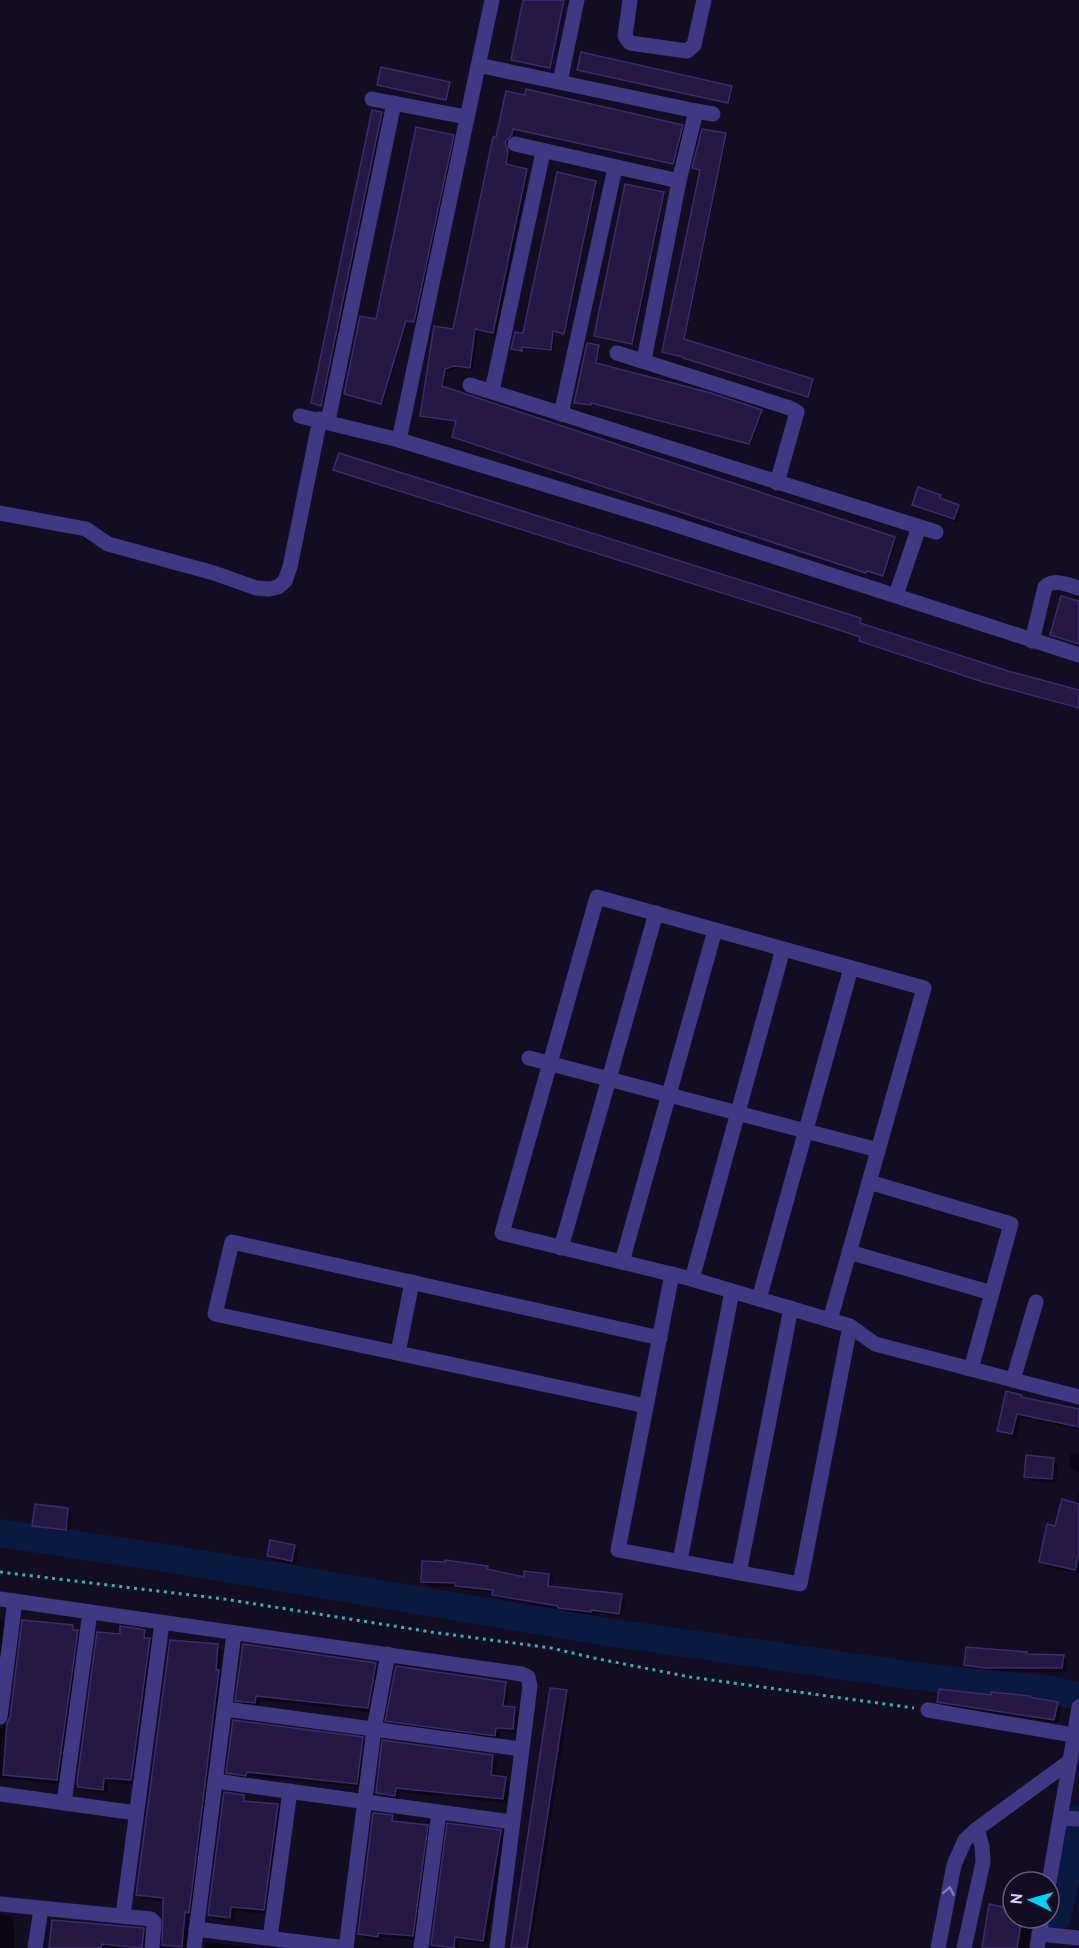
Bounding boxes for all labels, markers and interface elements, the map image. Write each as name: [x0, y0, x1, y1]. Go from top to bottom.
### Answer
north arrow: [1001, 1870, 1061, 1930]
one-way arrow: [942, 1886, 955, 1896]
text: N: [1006, 1893, 1026, 1905]

